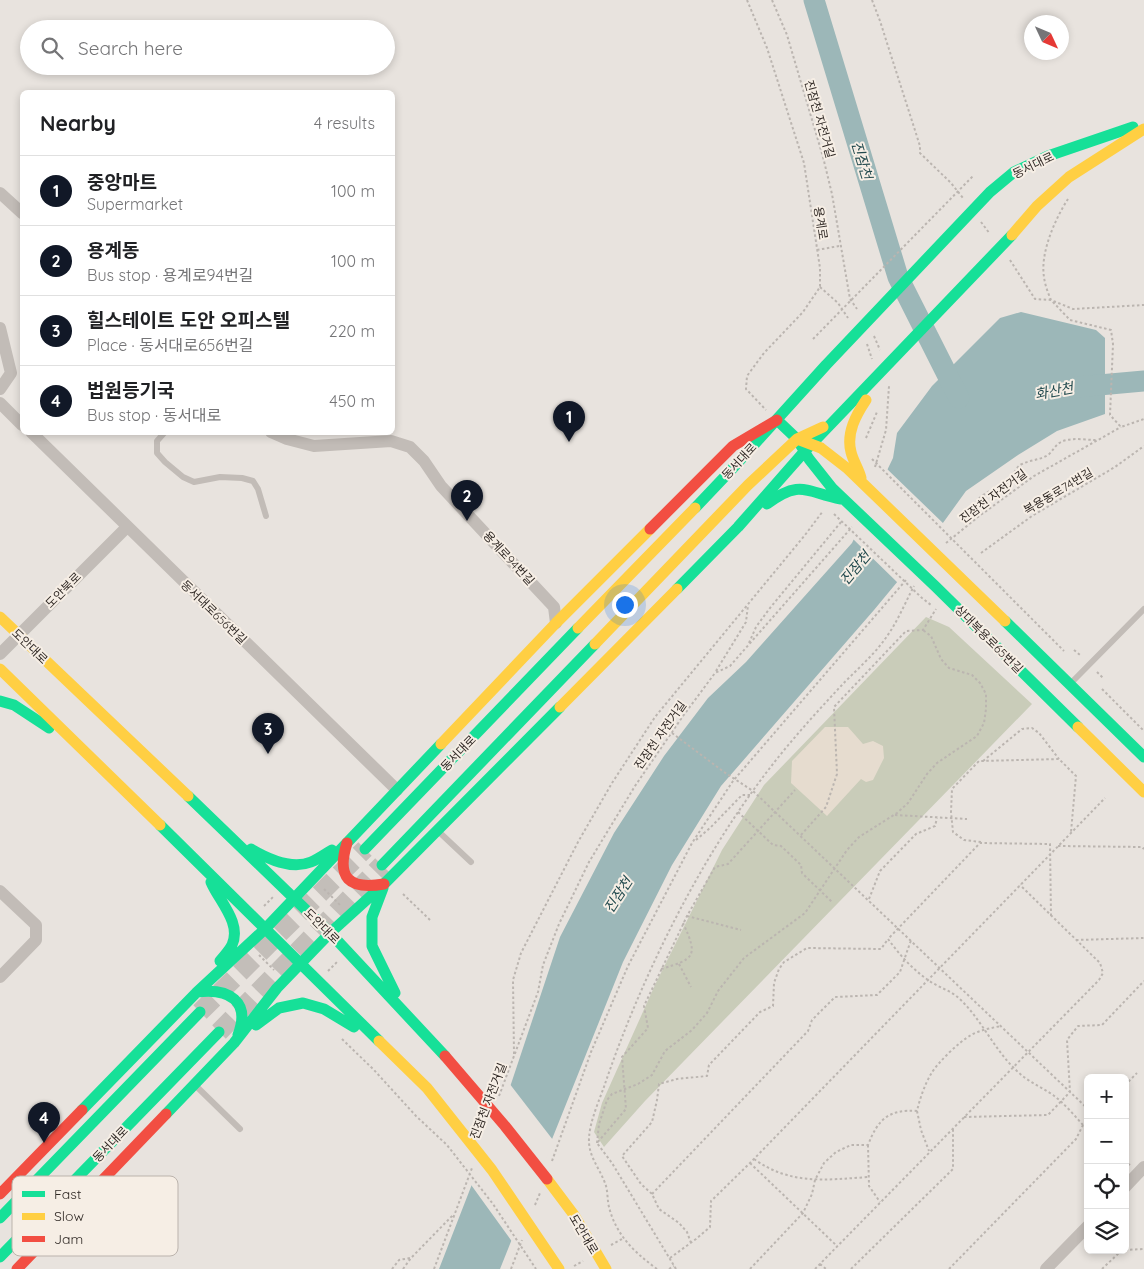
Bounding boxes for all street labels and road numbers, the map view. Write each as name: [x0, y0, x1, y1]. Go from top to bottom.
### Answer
street label: 진잠천 자전거길: [802, 78, 838, 160]
street label: 동서대로: [1010, 149, 1056, 181]
street label: 용계로: [811, 205, 831, 241]
street label: 동서대로: [718, 440, 760, 482]
street label: 복용동로74번길: [1021, 464, 1095, 518]
street label: 진잠천 자전거길: [956, 466, 1030, 526]
street label: 용계로94번길: [480, 528, 538, 588]
street label: 도안북로: [42, 569, 84, 611]
street label: 동서대로656번길: [178, 577, 250, 647]
street label: 상대복용로65번길: [952, 602, 1026, 676]
street label: 도안대로: [9, 625, 51, 667]
street label: 진잠천 자전거길: [631, 698, 689, 772]
street label: 동서대로: [437, 732, 479, 774]
street label: 도안대로: [301, 905, 343, 947]
street label: 진잠천 자전거길: [467, 1061, 509, 1141]
street label: 동서대로: [89, 1123, 131, 1165]
street label: 도안대로: [566, 1211, 602, 1257]

